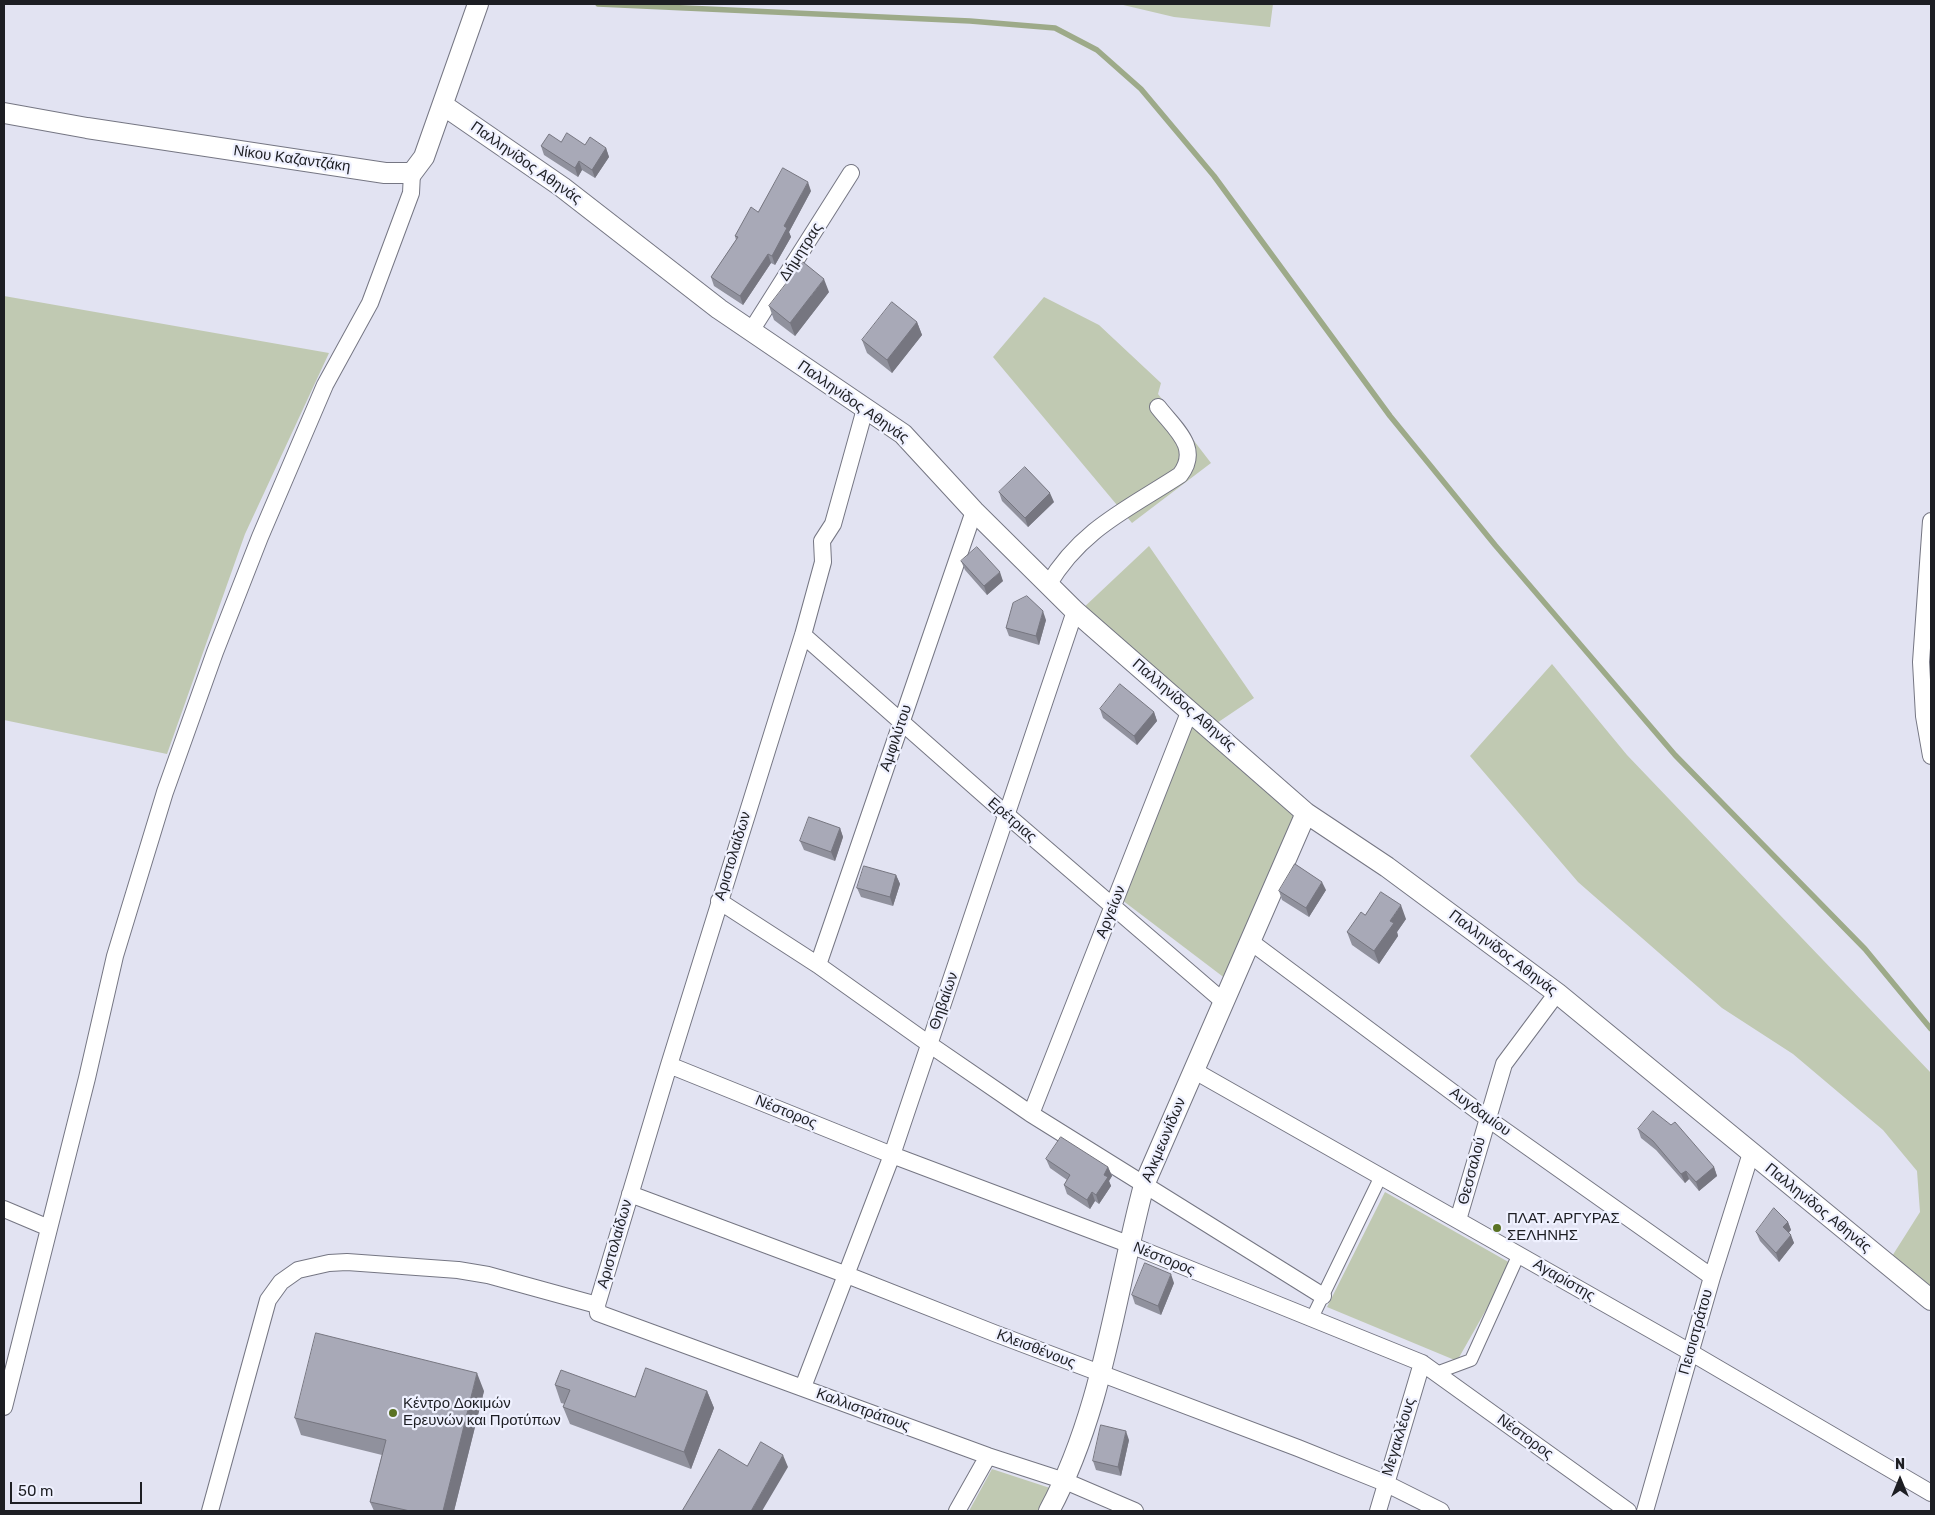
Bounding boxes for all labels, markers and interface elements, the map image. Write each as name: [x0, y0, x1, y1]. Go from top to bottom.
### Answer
street label: Παλληνίδος Αθηνάς: [467, 118, 585, 208]
street label: Νίκου Καζαντζάκη: [232, 142, 352, 176]
street label: Δήμητρας: [776, 220, 826, 284]
street label: Παλληνίδος Αθηνάς: [794, 357, 912, 447]
street label: Παλληνίδος Αθηνάς: [1129, 655, 1239, 755]
street label: Αμφιλύτου: [876, 702, 916, 774]
street label: Ερέτριας: [984, 794, 1040, 846]
street label: Αριστολαίδων: [711, 810, 755, 902]
street label: Αργείων: [1092, 883, 1130, 941]
street label: Παλληνίδος Αθηνάς: [1445, 906, 1561, 1000]
street label: Θηβαίων: [926, 970, 962, 1032]
street label: Αυγδαμίου: [1446, 1084, 1514, 1140]
street label: Νέστορος: [753, 1091, 819, 1133]
street label: Αλκμεωνίδων: [1138, 1095, 1190, 1185]
street label: Θεσσαλού: [1454, 1135, 1490, 1207]
street label: Παλληνίδος Αθηνάς: [1761, 1160, 1875, 1256]
street label: Αριστολαίδων: [594, 1197, 636, 1291]
place label: ΠΛΑΤ. ΑΡΓΥΡΑΣ ΣΕΛΗΝΗΣ: [1507, 1210, 1620, 1245]
marker: ΠΛΑΤ. ΑΡΓΥΡΑΣ ΣΕΛΗΝΗΣ: [1491, 1222, 1503, 1234]
street label: Νέστορος: [1131, 1238, 1197, 1280]
street label: Αγαρίστης: [1530, 1255, 1598, 1305]
street label: Πεισιστράτου: [1675, 1287, 1717, 1377]
street label: Κλεισθένους: [994, 1326, 1078, 1372]
street label: Καλλιστράτους: [814, 1385, 912, 1435]
place label: Κέντρο Δοκιμών Ερευνών και Προτύπων: [403, 1395, 561, 1430]
street label: Μεγακλέους: [1379, 1396, 1419, 1478]
marker: Κέντρο Δοκιμών Ερευνών και Προτύπων: [387, 1407, 399, 1419]
street label: Νέστορος: [1493, 1411, 1557, 1463]
north arrow: [1875, 1455, 1925, 1505]
text: N: [1895, 1456, 1905, 1473]
scale bar: [12, 1472, 145, 1504]
text: 50 m: [18, 1482, 53, 1500]

